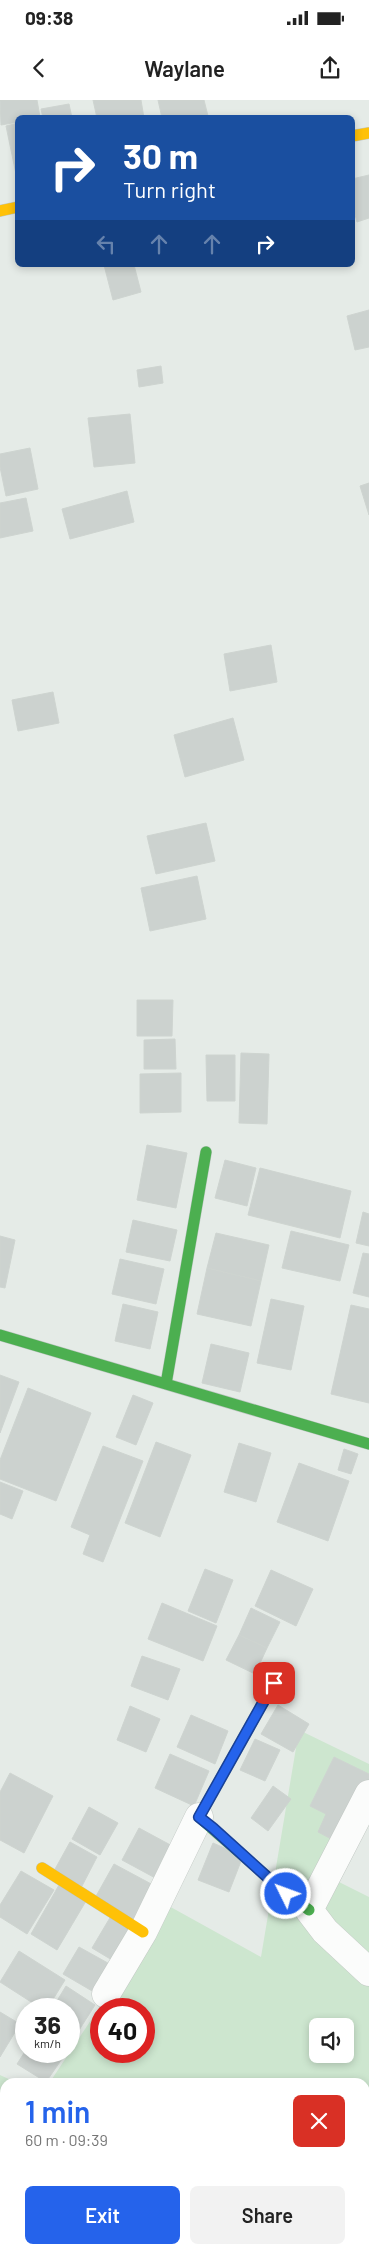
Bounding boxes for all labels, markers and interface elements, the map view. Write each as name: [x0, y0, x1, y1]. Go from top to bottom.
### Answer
text: 09:38: [25, 6, 73, 29]
icon: back: [25, 54, 53, 82]
icon: share: [316, 54, 344, 82]
text: Waylane: [144, 55, 225, 81]
text: 30 m: [123, 134, 198, 176]
icon: right: [40, 135, 105, 200]
text: Turn right: [123, 176, 216, 202]
icon: left: [92, 230, 120, 258]
icon: ahead: [145, 230, 173, 258]
icon: ahead: [198, 230, 226, 258]
icon: right: [251, 230, 279, 258]
pin: [253, 1662, 295, 1704]
icon: arrive: [260, 1669, 288, 1697]
position arrow: [259, 1867, 311, 1919]
speed limit sign: 40: [90, 1998, 155, 2063]
text: 36: [34, 2009, 61, 2039]
map controls: [309, 2018, 354, 2063]
button: sound: [309, 2018, 354, 2063]
text: km/h: [34, 2036, 61, 2050]
text: 1 min: [25, 2093, 90, 2129]
button: close: [293, 2095, 345, 2147]
text: 60 m · 09:39: [25, 2130, 108, 2149]
button: Exit: [25, 2186, 180, 2244]
button: Share: [190, 2186, 345, 2244]

